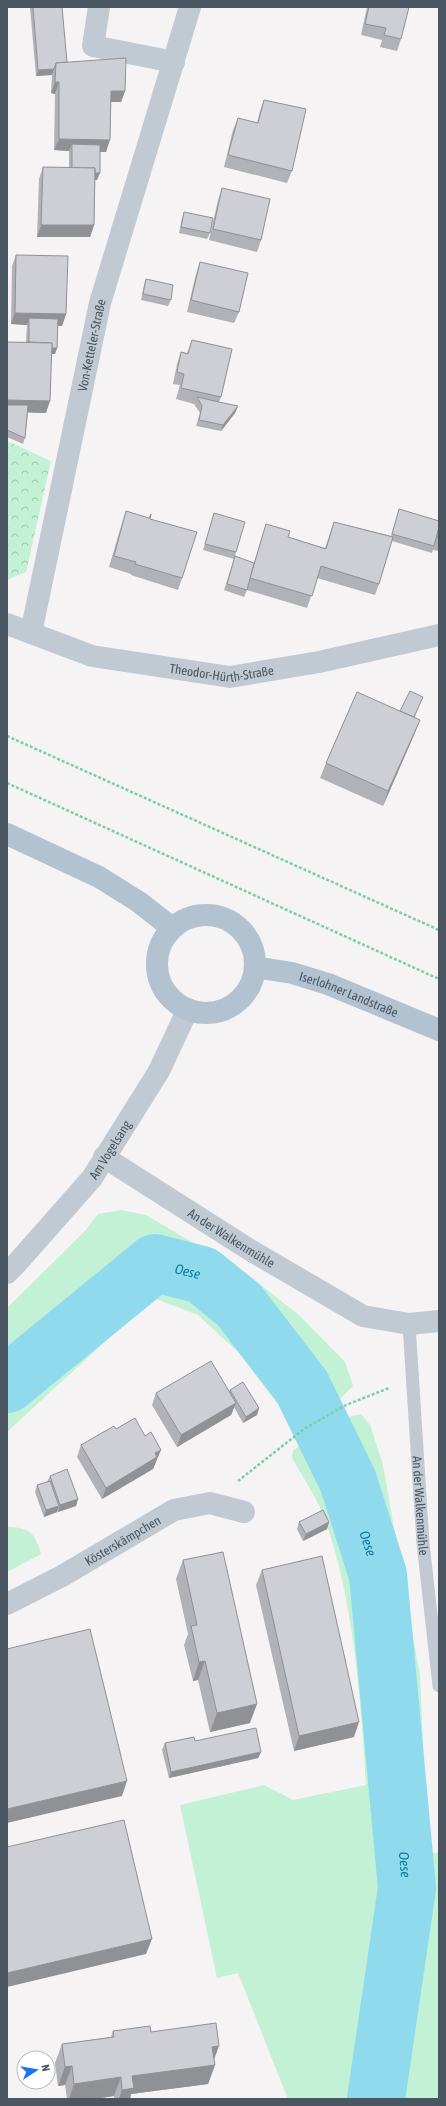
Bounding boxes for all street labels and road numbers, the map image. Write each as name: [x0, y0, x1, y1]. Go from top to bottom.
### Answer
street label: Von-Ketteler-Straße: [75, 297, 109, 393]
street label: Theodor-Hürth-Straße: [169, 661, 275, 685]
street label: Iserlohner Landstraße: [297, 969, 400, 1020]
street label: Am Vogelsang: [86, 1117, 135, 1182]
street label: An der Walkenmühle: [185, 1205, 278, 1271]
street label: An der Walkenmühle: [409, 1455, 431, 1556]
street label: Kösterskämpchen: [82, 1513, 163, 1569]

